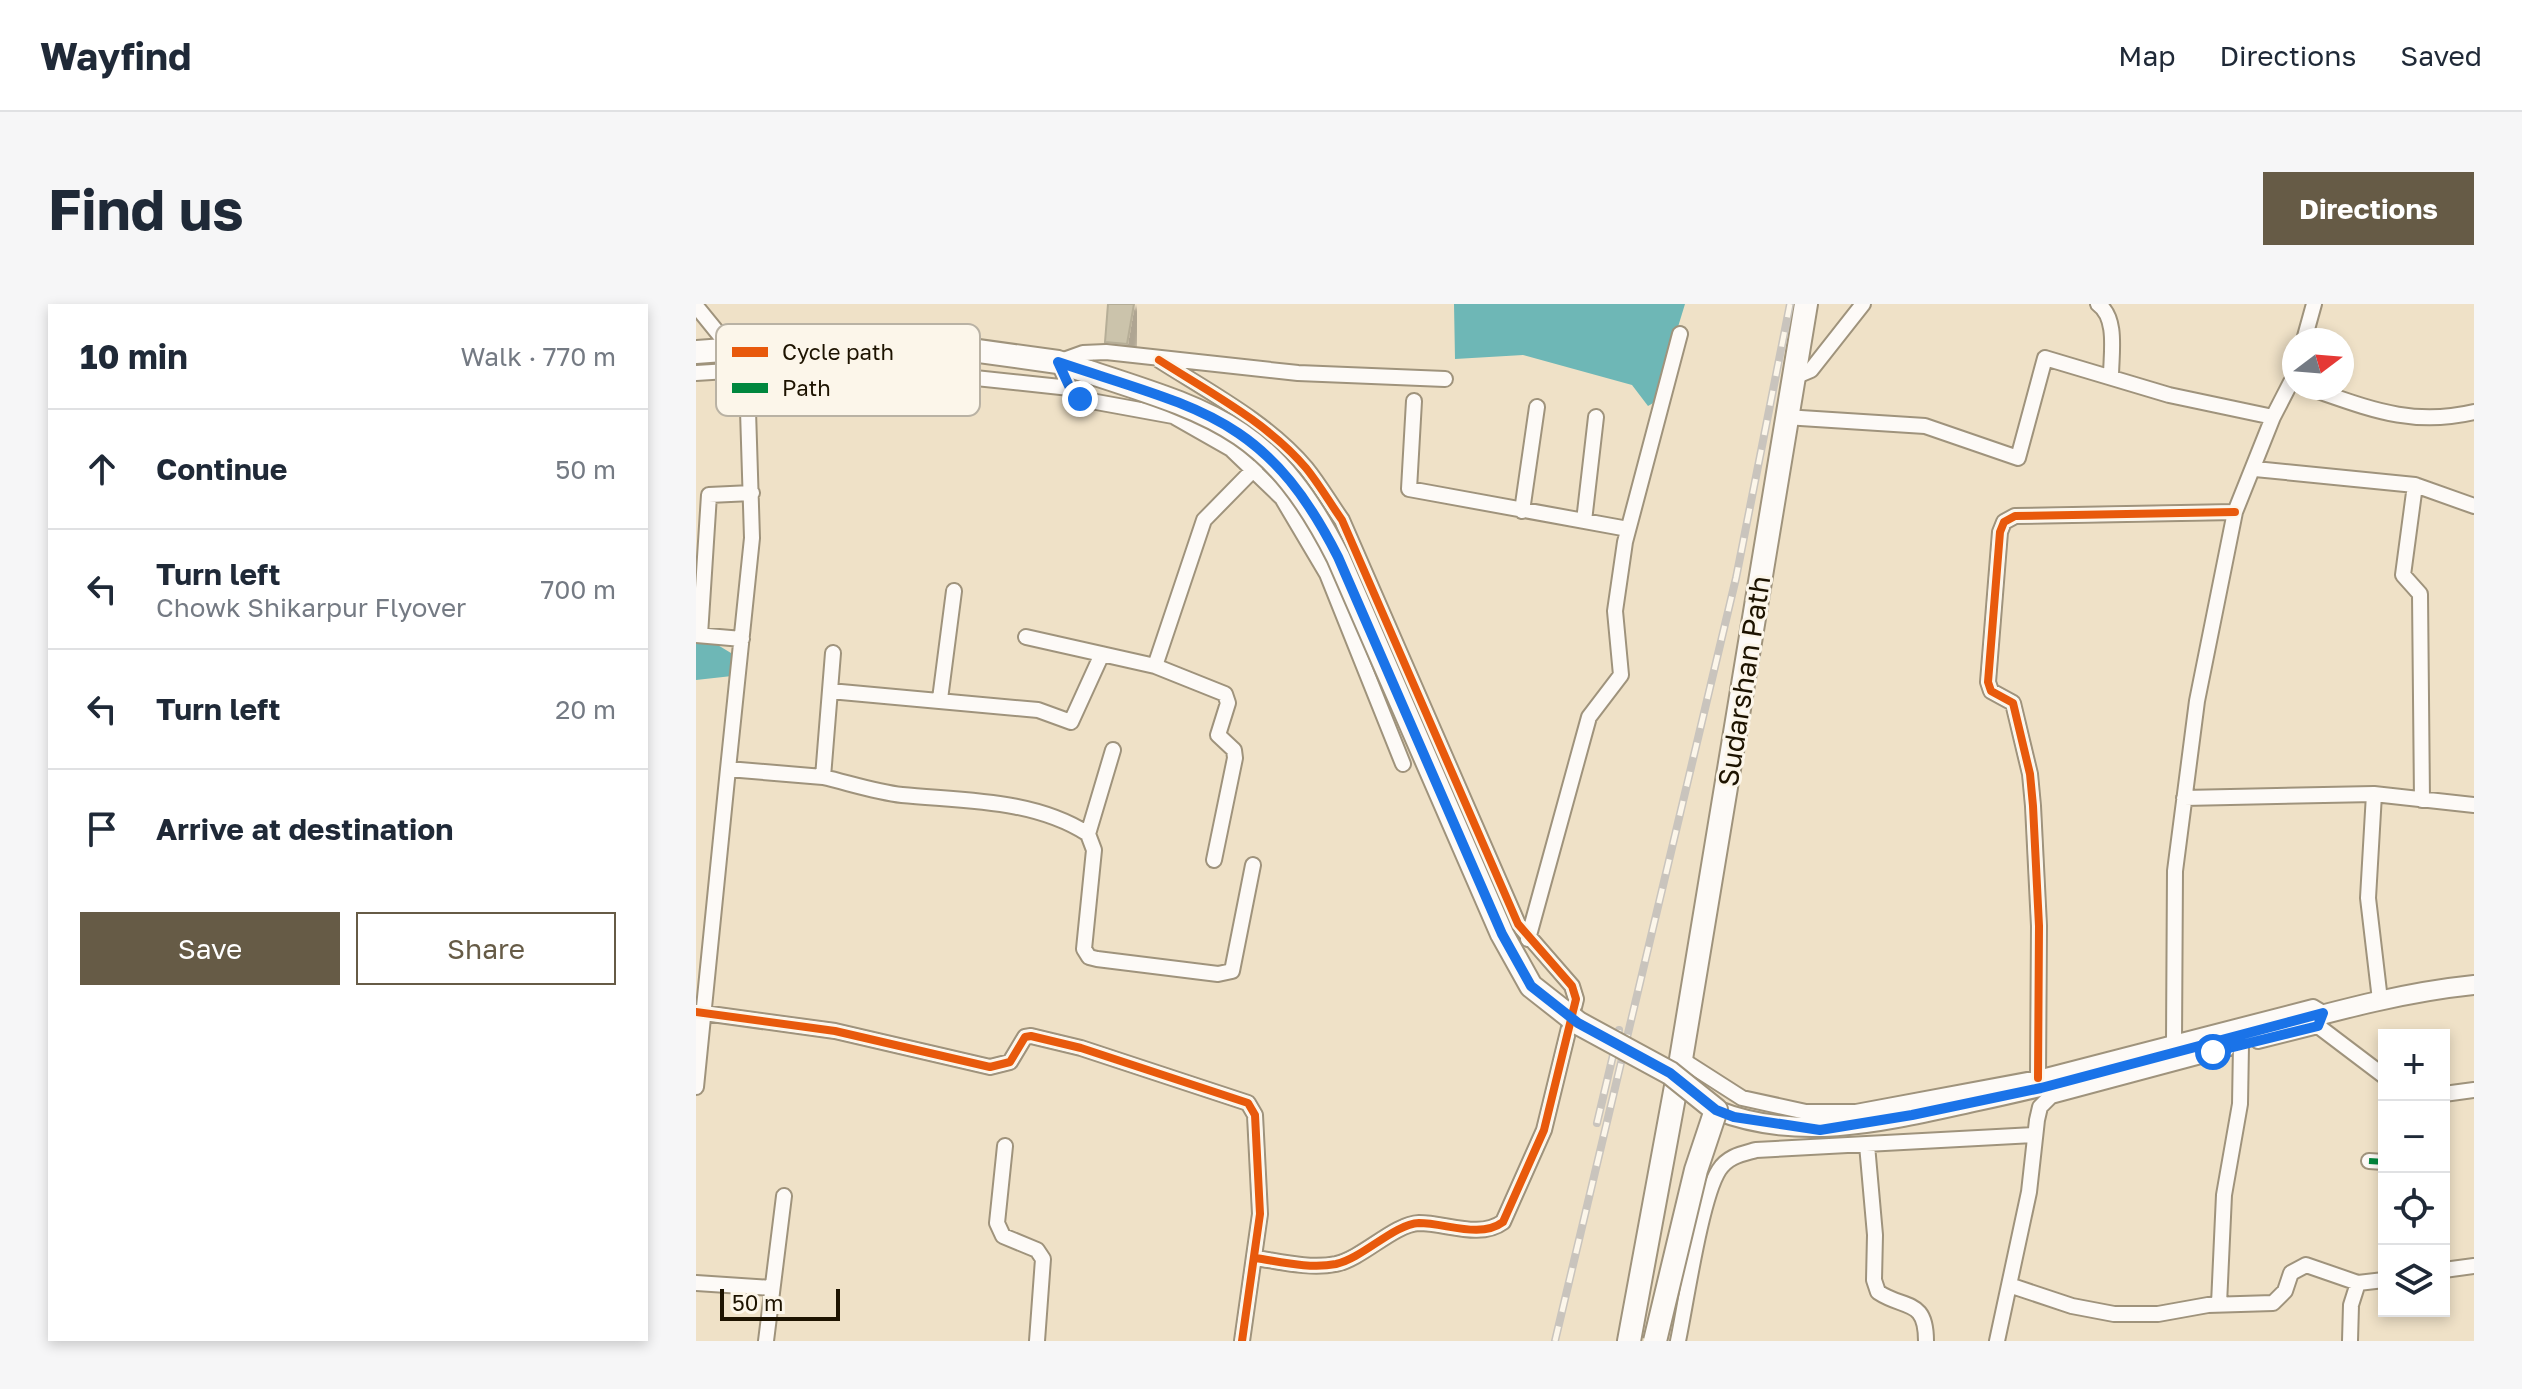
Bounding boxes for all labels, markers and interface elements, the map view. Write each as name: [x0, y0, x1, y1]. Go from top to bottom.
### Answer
text: Wayfind: [40, 33, 191, 78]
text: Map: [2118, 39, 2175, 72]
text: Directions: [2219, 39, 2356, 72]
text: Saved: [2400, 39, 2482, 72]
button: Directions: [2263, 172, 2474, 245]
text: Find us: [48, 175, 244, 242]
legend: [716, 324, 980, 416]
north arrow: [2282, 328, 2354, 400]
text: 10 min: [80, 336, 188, 376]
text: Cycle path: [782, 338, 894, 365]
text: Walk · 770 m: [460, 341, 616, 372]
text: Path: [782, 374, 831, 401]
route end: [1062, 381, 1098, 417]
icon: ahead: [80, 447, 124, 491]
text: Continue: [156, 451, 287, 487]
text: 50 m: [555, 454, 616, 485]
text: Turn left: [156, 556, 281, 592]
icon: left: [80, 567, 124, 611]
street label: Sudarshan Path: [1711, 573, 1776, 789]
text: 700 m: [540, 574, 616, 605]
text: Chowk Shikarpur Flyover: [156, 592, 466, 623]
icon: left: [80, 687, 124, 731]
text: Turn left: [156, 691, 281, 727]
text: 20 m: [555, 694, 616, 725]
icon: arrive: [80, 807, 124, 851]
text: Arrive at destination: [156, 811, 453, 847]
button: Save: [80, 912, 340, 985]
button: Share: [356, 912, 616, 985]
map controls: [2378, 1029, 2450, 1317]
button: +: [2378, 1029, 2450, 1101]
route start: [2195, 1034, 2231, 1070]
button: −: [2378, 1101, 2450, 1173]
button: locate: [2378, 1173, 2450, 1245]
button: layers: [2378, 1245, 2450, 1317]
scale bar: [720, 1285, 840, 1321]
text: 50 m: [732, 1289, 783, 1316]

